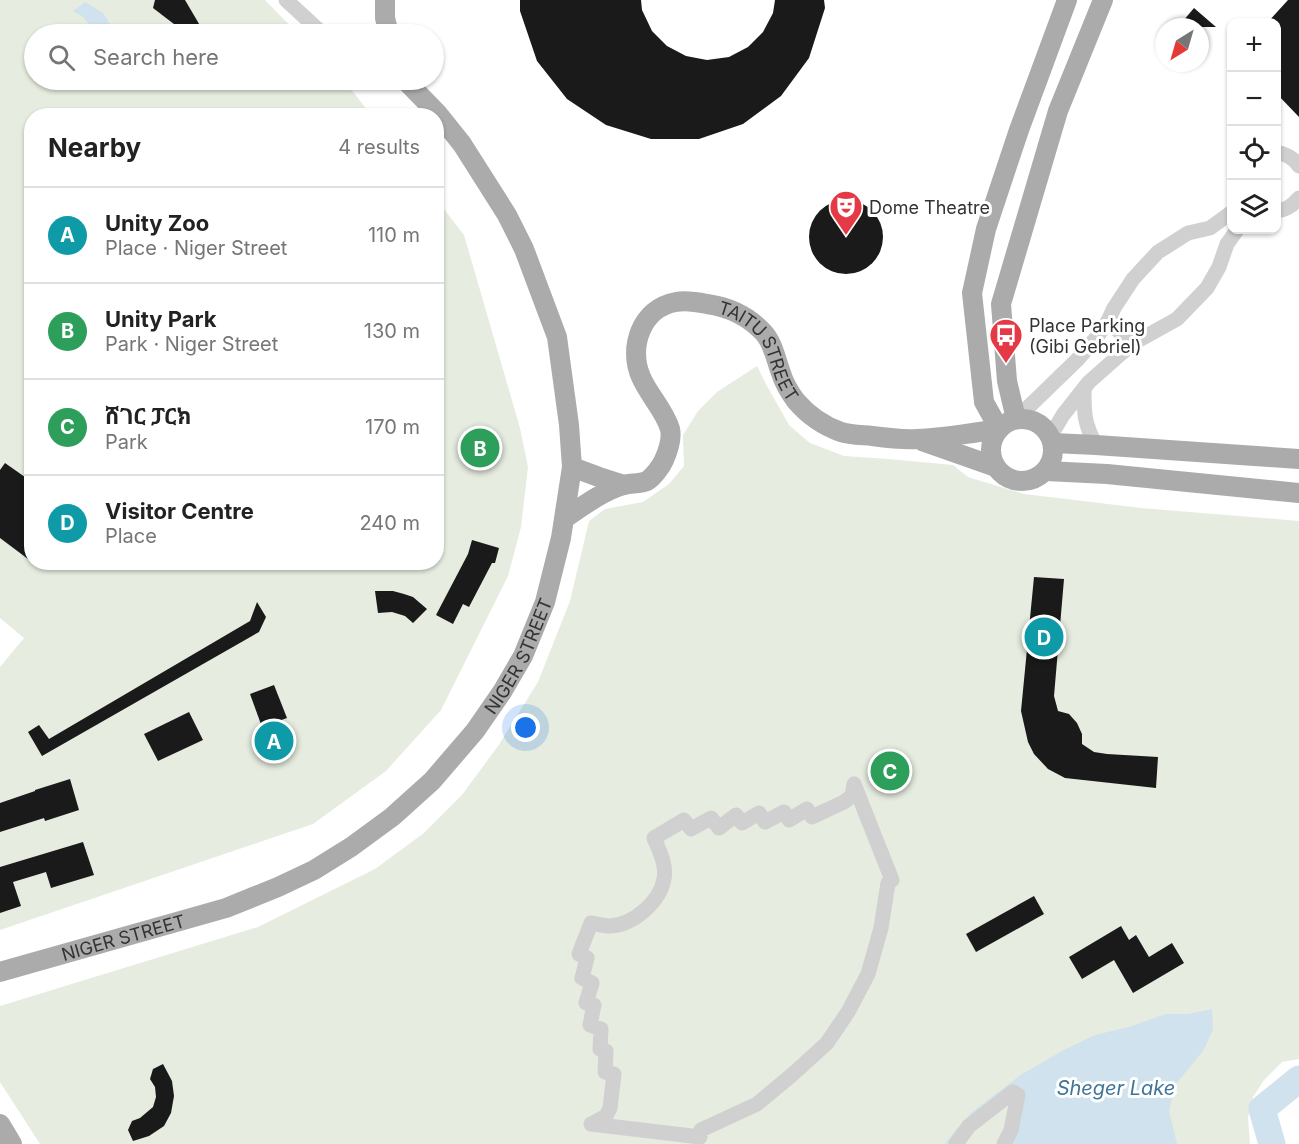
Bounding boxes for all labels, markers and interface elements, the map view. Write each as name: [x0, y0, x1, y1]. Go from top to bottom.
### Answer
north arrow: [1155, 18, 1209, 72]
map controls: [1227, 18, 1281, 234]
button: +: [1227, 18, 1281, 72]
search box: [24, 24, 444, 90]
icon: search: [45, 41, 78, 74]
text: Search here: [93, 44, 219, 70]
button: −: [1227, 72, 1281, 126]
button: locate: [1227, 126, 1281, 180]
text: Nearby: [48, 132, 141, 163]
text: 4 results: [338, 135, 420, 159]
button: layers: [1227, 180, 1281, 234]
theatre icon: Dome Theatre: [828, 189, 864, 236]
place label: Dome Theatre: [869, 197, 990, 218]
text: Unity Zoo: [105, 210, 209, 236]
text: A: [60, 223, 75, 247]
text: 110 m: [368, 223, 420, 247]
text: Place · Niger Street: [105, 236, 287, 260]
street label: TAITU STREET: [716, 296, 803, 405]
text: Unity Park: [105, 306, 217, 332]
place label: Place Parking (Gibi Gebriel): [1029, 315, 1145, 357]
bus stop icon: Place Parking (Gibi Gebriel): [988, 317, 1024, 364]
text: B: [61, 319, 74, 343]
text: 130 m: [364, 319, 420, 343]
text: Park · Niger Street: [105, 332, 278, 356]
text: ሸገር ፓርክ: [105, 403, 192, 429]
text: C: [60, 415, 75, 439]
text: 170 m: [365, 415, 420, 439]
pin: B: [460, 426, 500, 470]
text: Park: [105, 430, 148, 454]
text: Visitor Centre: [105, 498, 254, 524]
text: D: [60, 511, 75, 535]
text: 240 m: [359, 511, 420, 535]
text: Place: [105, 524, 157, 548]
street label: NIGER STREET: [480, 595, 556, 718]
pin: D: [1024, 614, 1064, 660]
your location: [511, 713, 540, 742]
pin: A: [254, 718, 294, 764]
pin: C: [870, 748, 910, 794]
street label: NIGER STREET: [59, 910, 187, 965]
water label: Sheger Lake: [1057, 1076, 1175, 1100]

